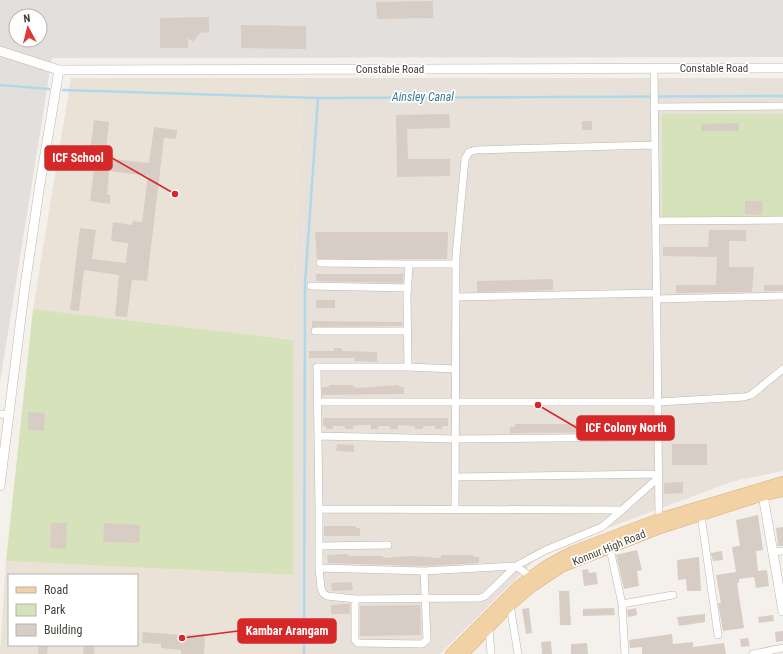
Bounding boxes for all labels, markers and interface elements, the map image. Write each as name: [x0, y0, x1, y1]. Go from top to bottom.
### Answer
north arrow: [8, 8, 48, 48]
text: N: [23, 12, 31, 25]
street label: Constable Road: [680, 62, 748, 75]
street label: Constable Road: [356, 63, 424, 76]
water label: Ainsley Canal: [391, 90, 454, 104]
callout: ICF School: [45, 146, 112, 170]
text: ICF School: [52, 151, 104, 165]
callout: ICF Colony North: [577, 416, 674, 440]
text: ICF Colony North: [585, 421, 667, 435]
street label: Konnur High Road: [570, 527, 648, 569]
legend: [8, 574, 138, 646]
text: Road: [44, 583, 68, 597]
text: Park: [44, 603, 66, 617]
callout: Kambar Arangam: [238, 619, 336, 643]
text: Building: [44, 623, 82, 637]
text: Kambar Arangam: [246, 624, 328, 638]

